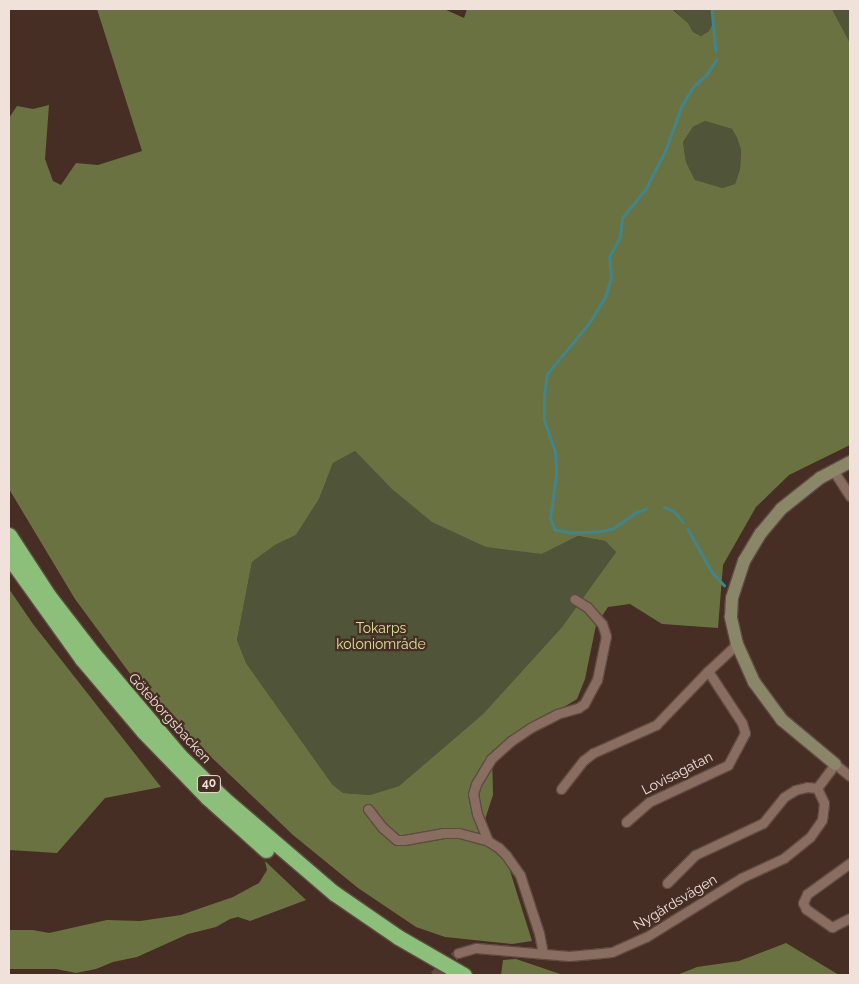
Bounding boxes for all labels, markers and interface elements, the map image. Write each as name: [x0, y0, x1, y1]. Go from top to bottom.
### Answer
park label: Tokarps koloniområde: [336, 620, 426, 652]
street label: Göteborgsbacken: [125, 669, 215, 767]
street label: Lovisagatan: [639, 748, 715, 798]
road number: 40: [196, 774, 222, 794]
street label: Nygårdsvägen: [630, 870, 720, 934]

